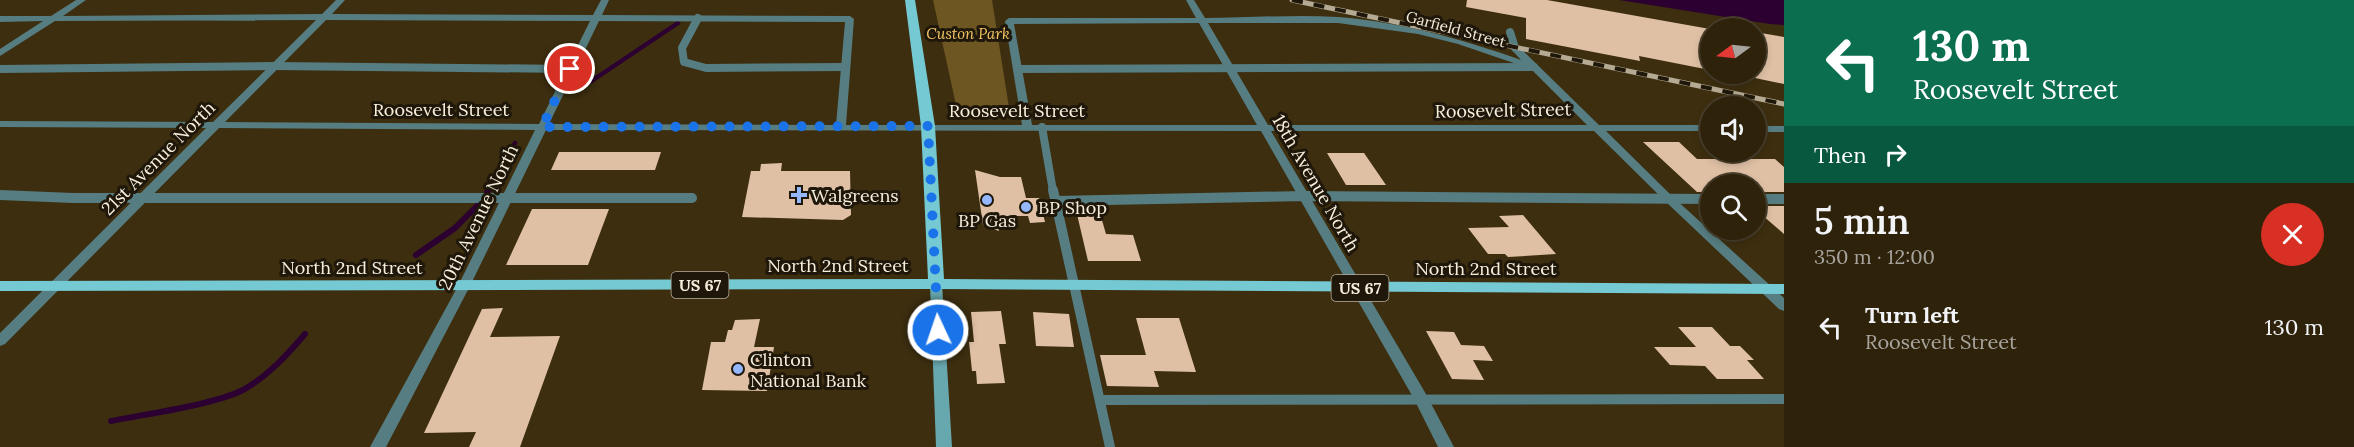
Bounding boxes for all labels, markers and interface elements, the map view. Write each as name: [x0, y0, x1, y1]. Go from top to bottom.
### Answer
street label: Garfield Street: [1404, 7, 1508, 52]
north arrow: [1700, 18, 1766, 84]
map controls: [1700, 18, 1766, 240]
text: 130 m: [1913, 19, 2030, 73]
park label: Custon Park: [926, 24, 1010, 43]
icon: left: [1814, 24, 1892, 102]
pin: [544, 43, 595, 94]
icon: arrive: [553, 52, 586, 85]
text: Roosevelt Street: [1913, 72, 2118, 106]
street label: 21st Avenue North: [96, 96, 220, 220]
button: sound: [1700, 96, 1766, 162]
street label: Roosevelt Street: [1434, 97, 1572, 123]
street label: Roosevelt Street: [373, 98, 509, 121]
street label: Roosevelt Street: [949, 99, 1085, 122]
street label: 18th Avenue North: [1267, 110, 1365, 256]
icon: right: [1879, 138, 1912, 171]
street label: 20th Avenue North: [433, 140, 523, 293]
text: Then: [1814, 141, 1867, 169]
button: search: [1700, 174, 1766, 240]
place label: Walgreens: [811, 184, 899, 207]
marker: Walgreens: [792, 188, 806, 202]
marker: BP Gas: [980, 193, 994, 207]
place label: BP Shop: [1038, 196, 1107, 219]
text: 5 min: [1814, 198, 1910, 244]
marker: BP Shop: [1019, 200, 1033, 214]
button: close: [2261, 203, 2324, 266]
place label: BP Gas: [958, 209, 1016, 232]
text: 350 m · 12:00: [1814, 244, 1935, 269]
street label: North 2nd Street: [767, 254, 909, 277]
street label: North 2nd Street: [281, 256, 423, 279]
street label: North 2nd Street: [1415, 257, 1557, 280]
road number: US 67: [672, 272, 728, 298]
road number: US 67: [1332, 275, 1388, 301]
position arrow: [906, 298, 970, 362]
text: Turn left: [1865, 301, 1959, 329]
icon: left: [1814, 311, 1847, 344]
text: 130 m: [2265, 313, 2324, 341]
text: Roosevelt Street: [1865, 329, 2017, 354]
place label: Clinton National Bank: [750, 348, 867, 392]
marker: Clinton National Bank: [731, 362, 745, 376]

